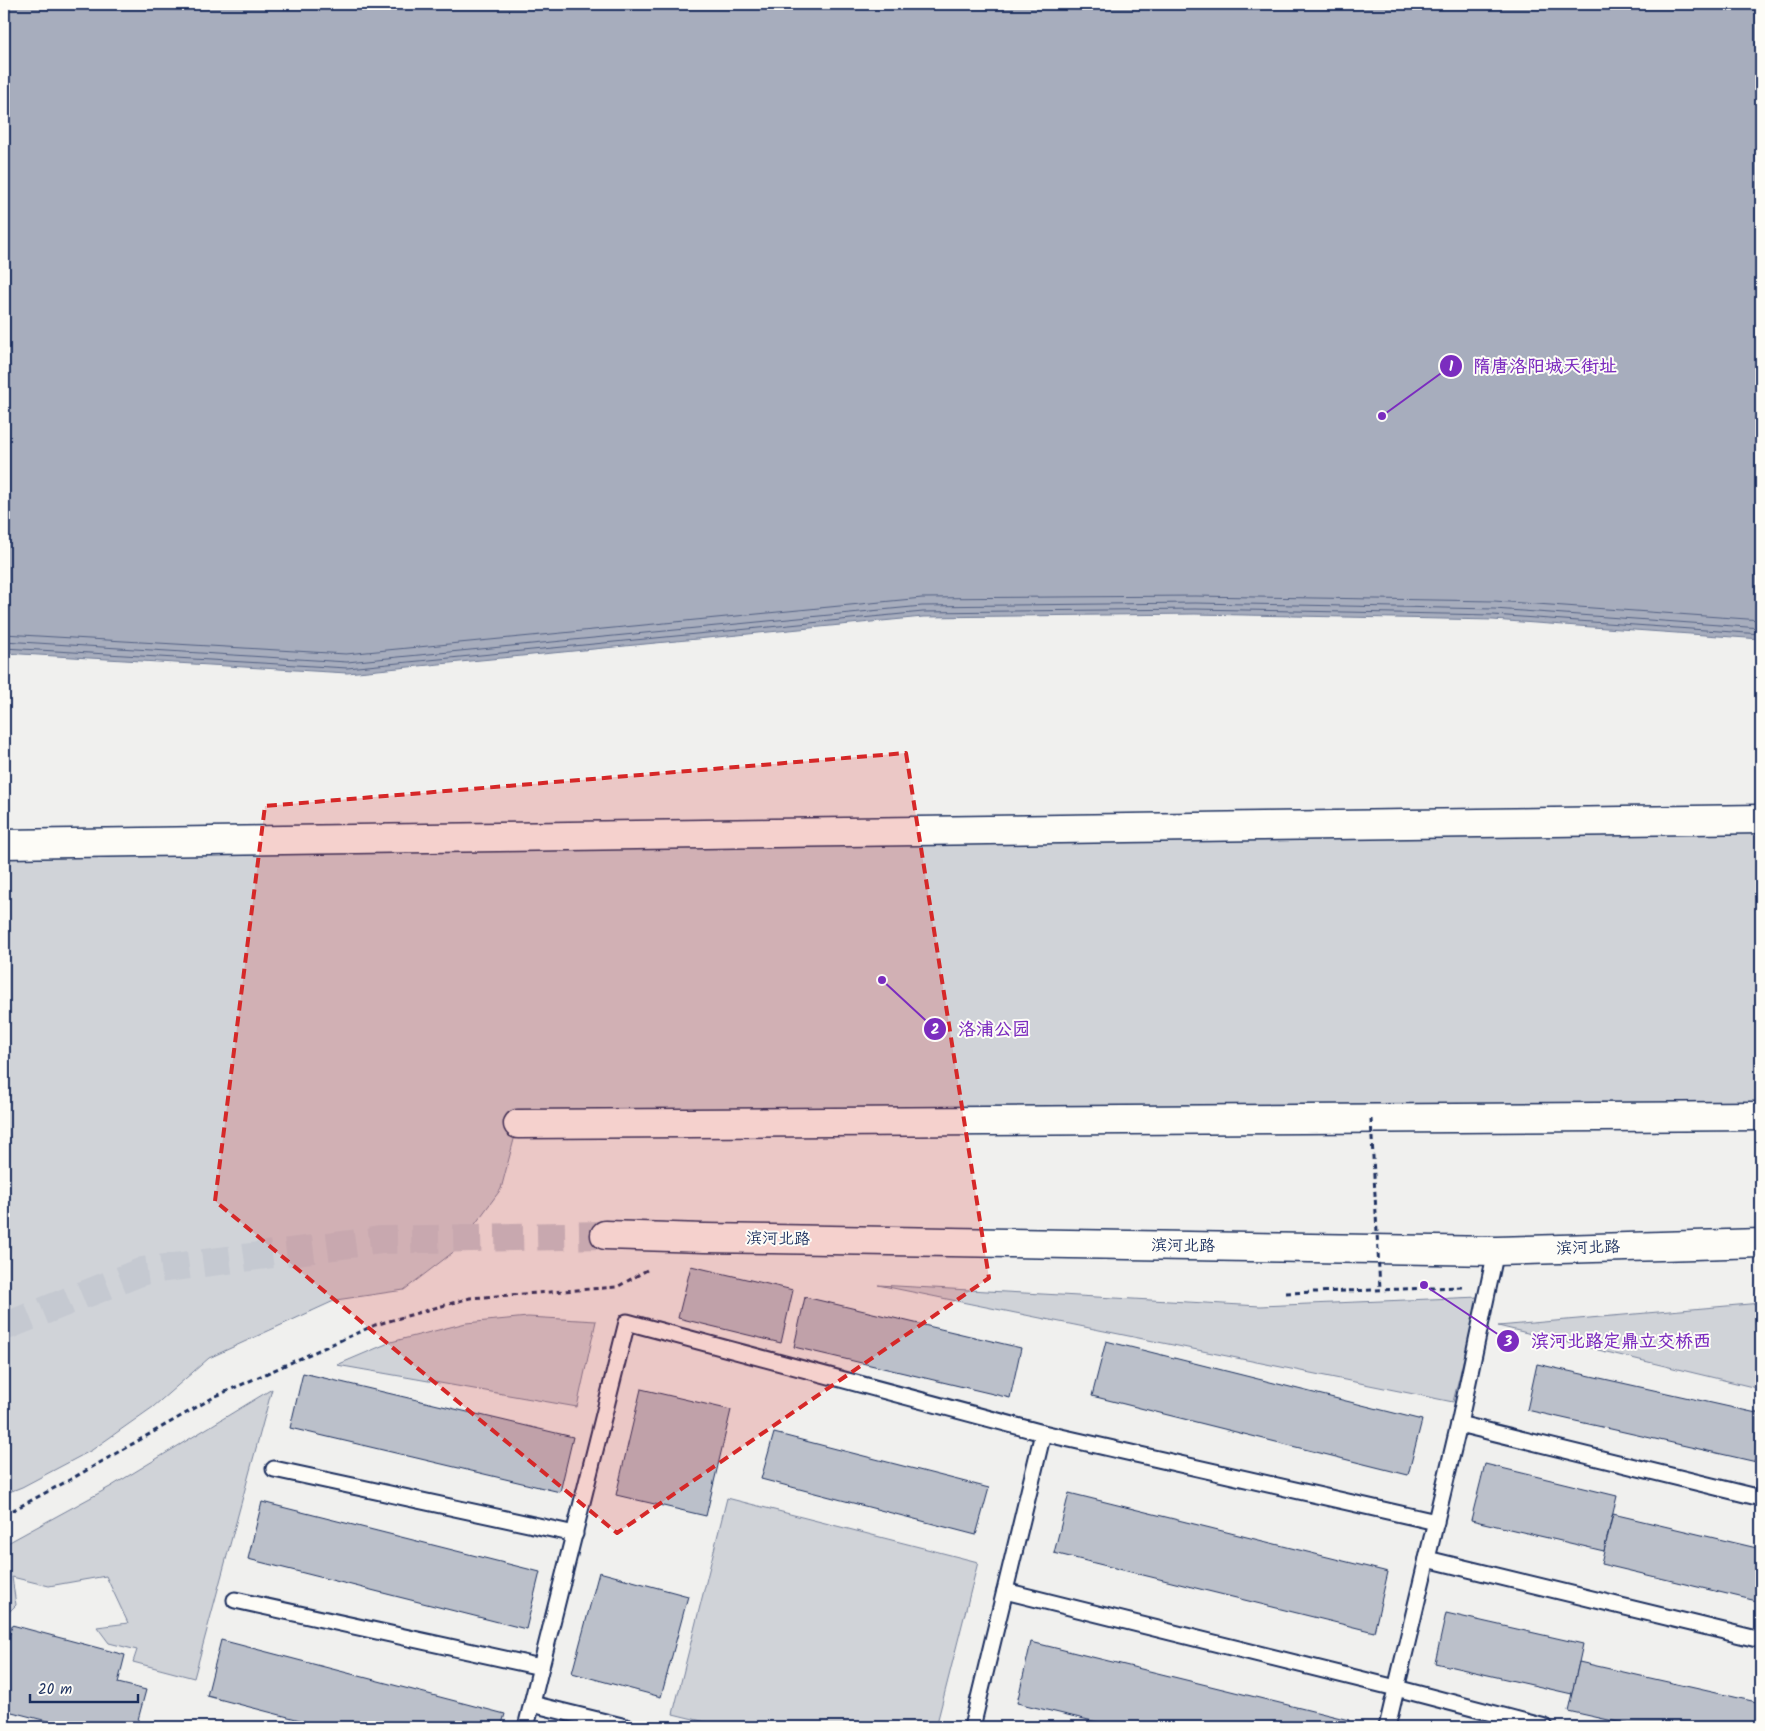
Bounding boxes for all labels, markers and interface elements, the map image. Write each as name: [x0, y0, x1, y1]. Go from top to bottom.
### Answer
callout: 隋唐洛阳城天街址: [1438, 349, 1627, 382]
text: 隋唐洛阳城天街址: [1473, 353, 1617, 382]
text: 1: [1449, 355, 1454, 379]
callout: 洛浦公园: [923, 1012, 1040, 1045]
text: 洛浦公园: [958, 1016, 1030, 1045]
text: 2: [931, 1018, 940, 1042]
street label: 滨河北路: [746, 1226, 810, 1252]
street label: 滨河北路: [1151, 1233, 1215, 1259]
street label: 滨河北路: [1556, 1234, 1620, 1262]
callout: 滨河北路定鼎立交桥西: [1496, 1324, 1721, 1357]
text: 滨河北路定鼎立交桥西: [1531, 1328, 1711, 1357]
text: 3: [1503, 1330, 1512, 1354]
scale bar: [30, 1671, 138, 1703]
text: 20 m: [38, 1678, 72, 1702]

